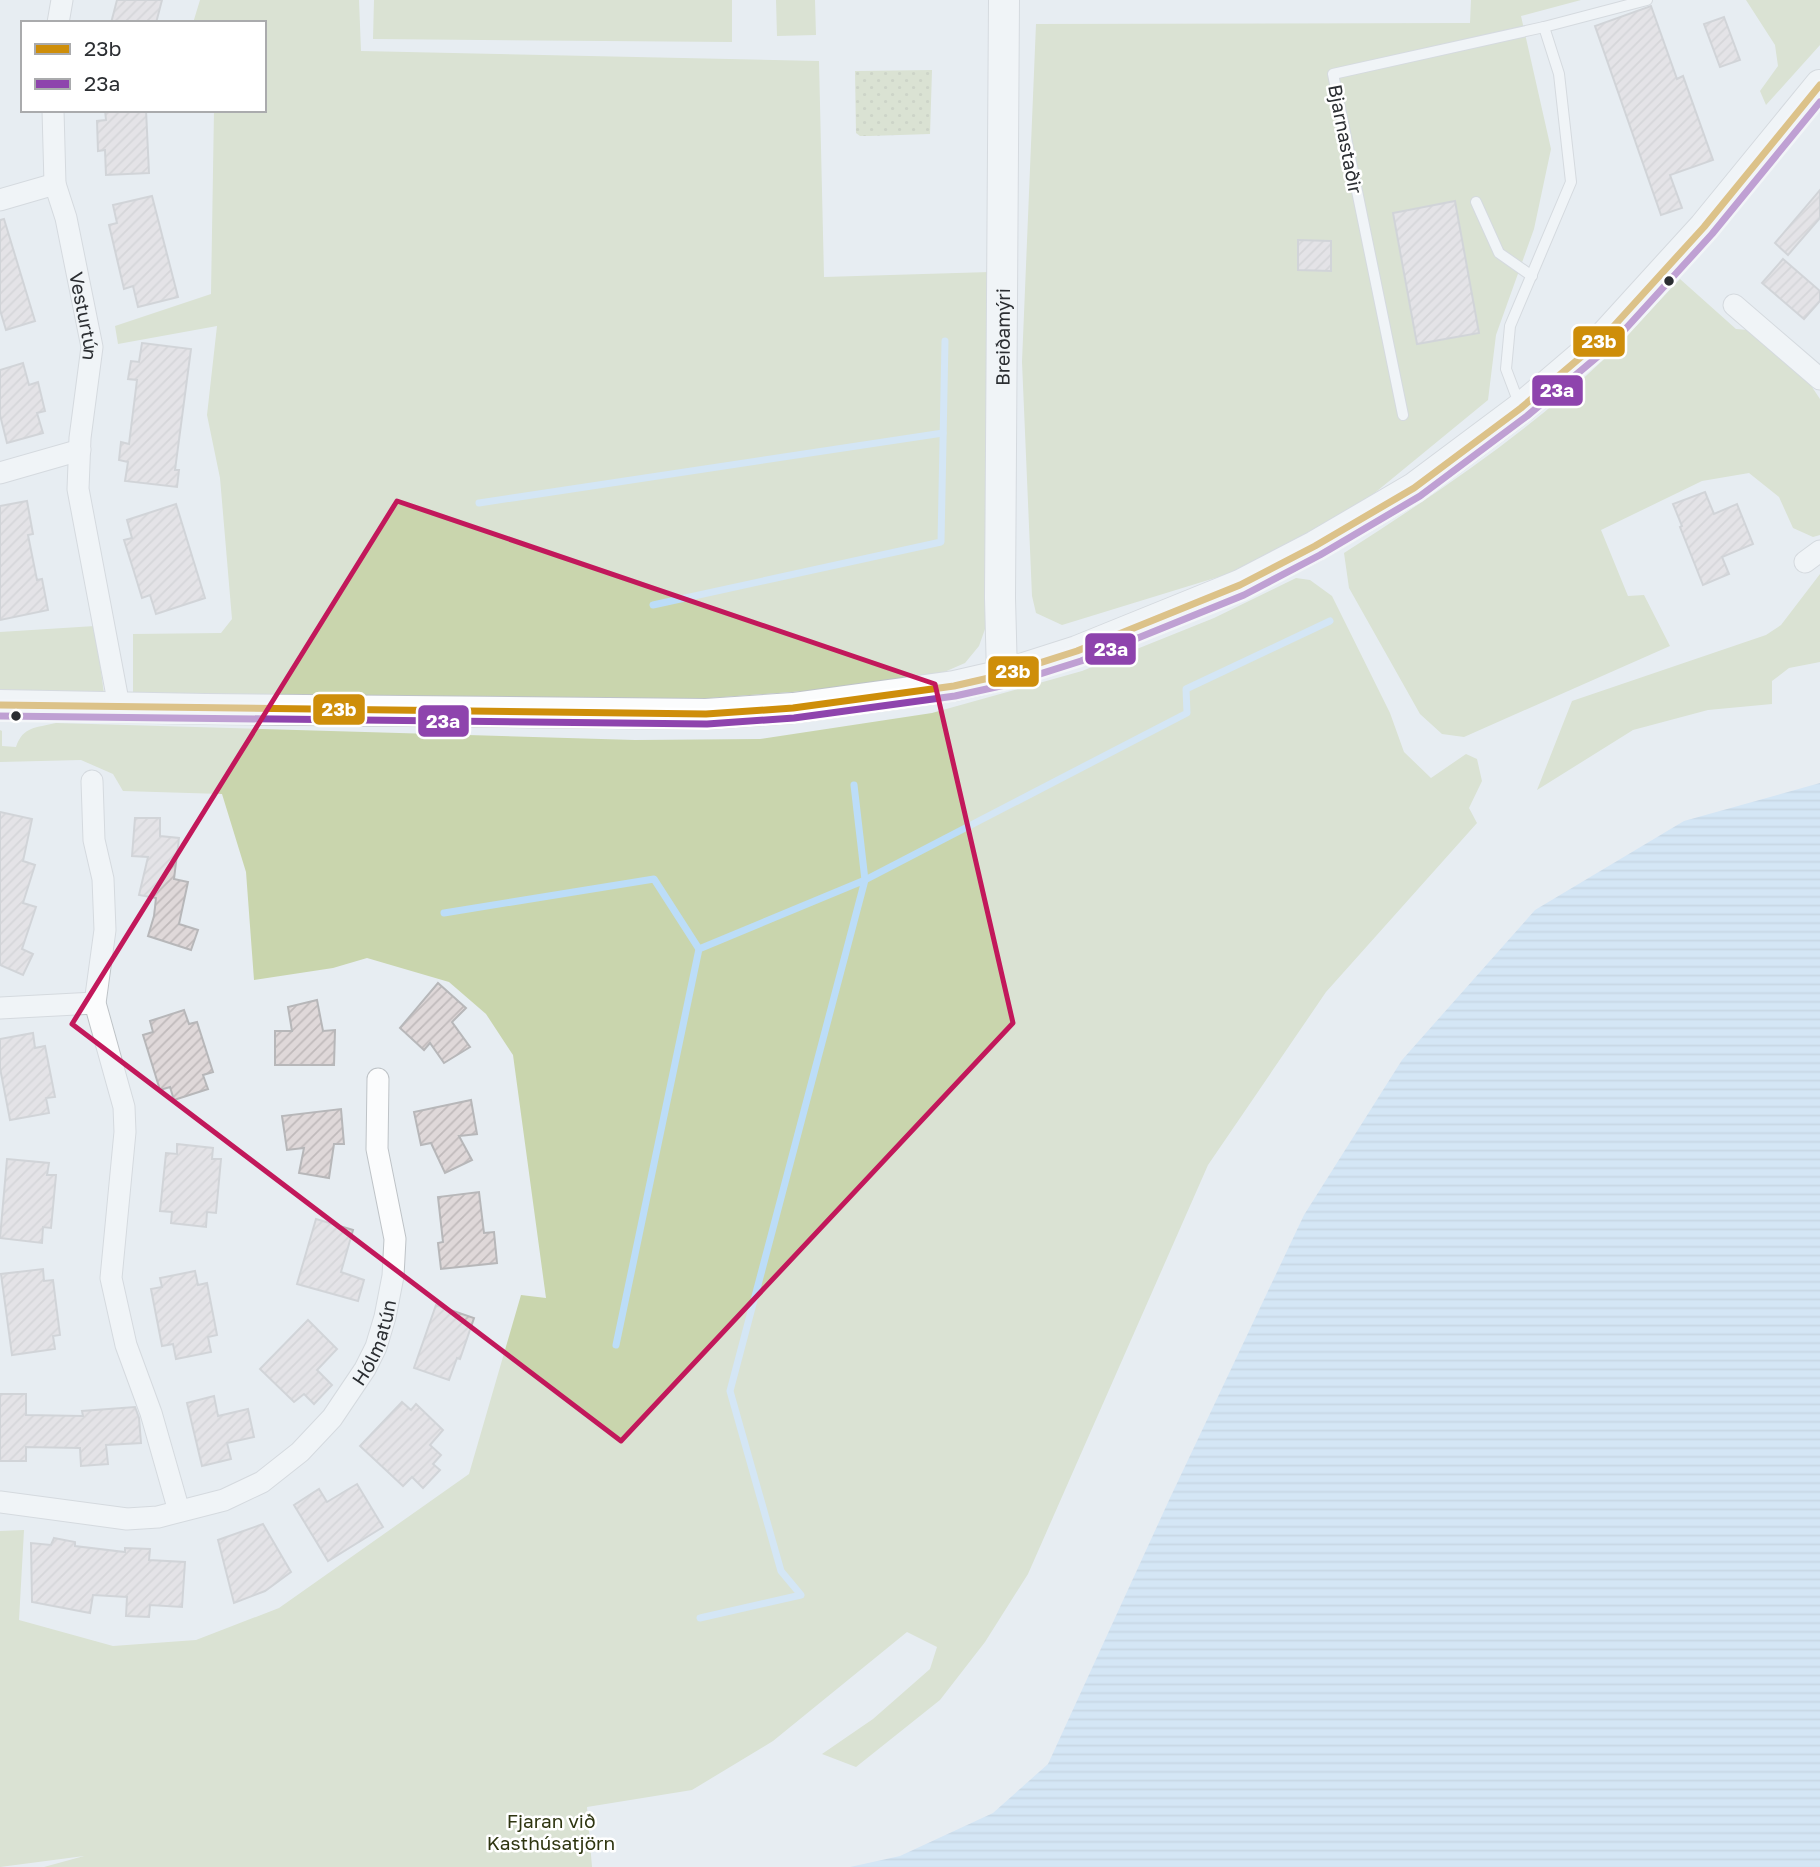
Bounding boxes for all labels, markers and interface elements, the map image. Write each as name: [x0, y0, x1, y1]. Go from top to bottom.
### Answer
legend: [21, 21, 266, 112]
text: 23b: [84, 35, 121, 61]
text: 23a: [84, 70, 120, 96]
street label: Bjarnastaðir: [1324, 82, 1368, 196]
street label: Vesturtún: [66, 270, 104, 362]
unlabelled marker: [1662, 274, 1676, 288]
street label: Breiðamýri: [990, 288, 1014, 386]
line badge: 23b: [1572, 325, 1626, 358]
text: 23b: [1582, 329, 1617, 352]
line badge: 23a: [1531, 374, 1584, 407]
text: 23a: [1540, 378, 1574, 401]
line badge: 23a: [1084, 632, 1137, 666]
text: 23a: [1094, 637, 1128, 660]
line badge: 23b: [987, 655, 1040, 688]
text: 23b: [996, 659, 1031, 682]
line badge: 23b: [312, 693, 366, 726]
text: 23b: [322, 697, 357, 720]
line badge: 23a: [417, 704, 470, 738]
unlabelled marker: [9, 709, 23, 723]
text: 23a: [426, 709, 460, 732]
street label: Hólmatún: [346, 1298, 400, 1389]
park label: Fjaran við Kasthúsatjörn: [487, 1809, 615, 1854]

